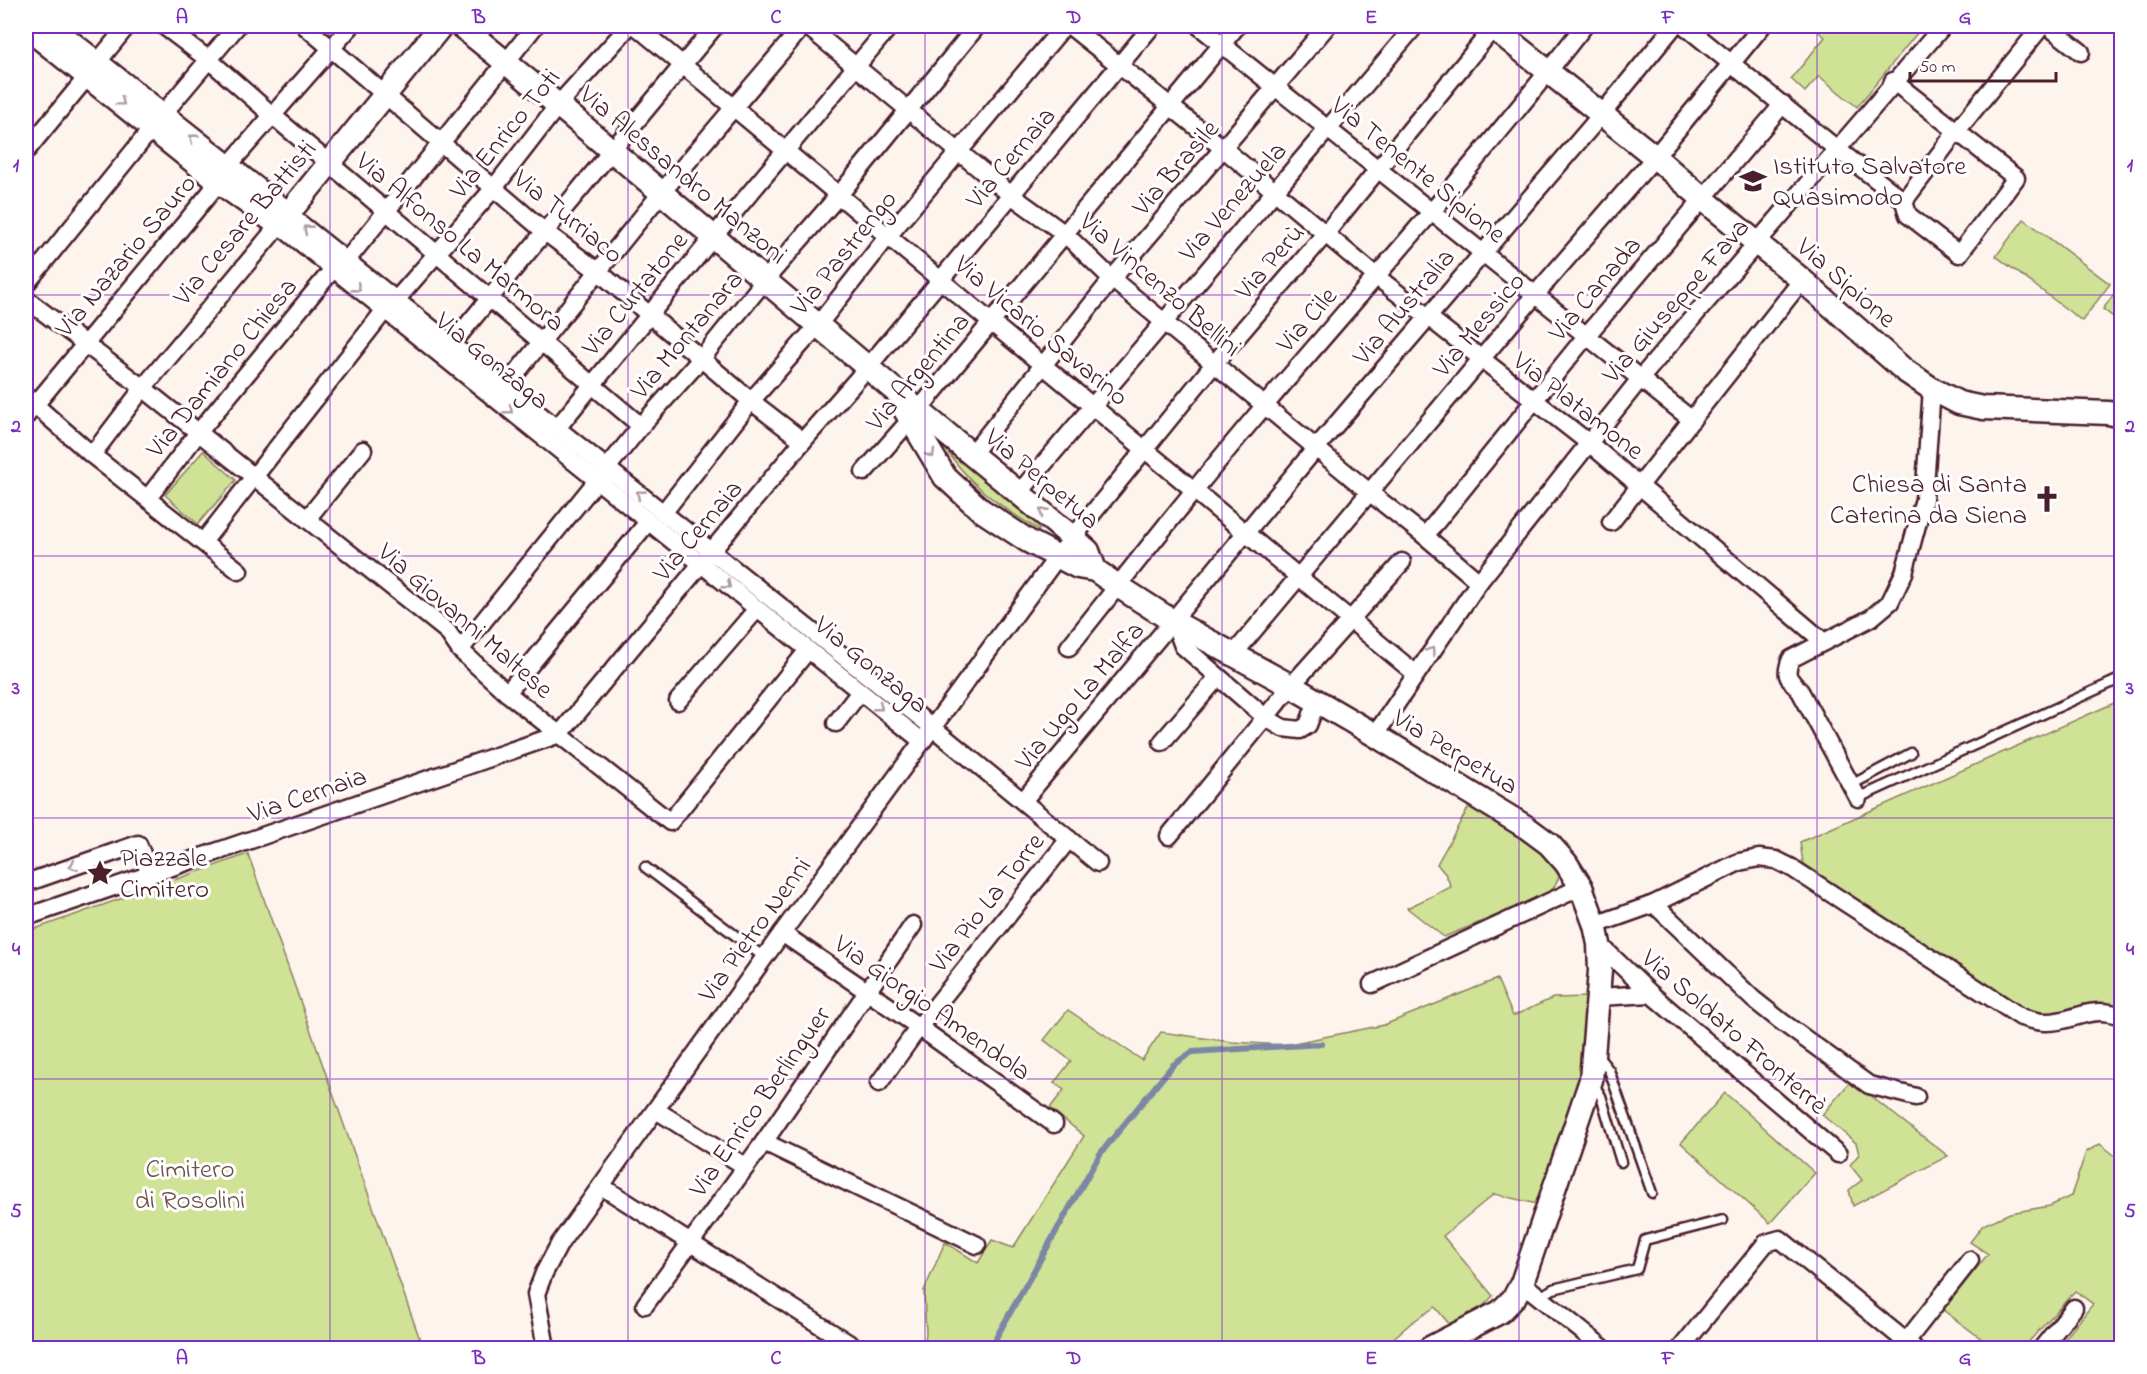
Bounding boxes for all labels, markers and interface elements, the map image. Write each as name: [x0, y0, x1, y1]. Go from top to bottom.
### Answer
text: A: [176, 4, 188, 33]
text: B: [471, 4, 486, 33]
text: C: [771, 4, 782, 33]
text: D: [1066, 4, 1081, 33]
text: E: [1365, 4, 1377, 33]
text: F: [1661, 4, 1675, 33]
text: G: [1959, 4, 1972, 33]
scale bar: [1910, 45, 2056, 83]
text: 50 m: [1919, 55, 1956, 81]
street label: Via Enrico Toti: [440, 61, 571, 209]
street label: Via Alessandro Manzoni: [569, 76, 795, 275]
street label: Via Tenente Sipione: [1321, 87, 1514, 255]
one-way arrow: [114, 95, 125, 106]
street label: Via Cernaia: [957, 99, 1066, 219]
street label: Via Brasile: [1123, 111, 1230, 226]
street label: Via Cesare Battisti: [164, 132, 327, 316]
one-way arrow: [189, 134, 200, 145]
street label: Via Venezuela: [1170, 134, 1297, 272]
street label: Via Alfonso La Marmora: [345, 143, 573, 342]
place label: Istituto Salvatore Quasimodo: [1773, 148, 1967, 218]
text: 1: [13, 152, 20, 181]
text: 1: [2127, 152, 2134, 181]
street label: Via Turriaco: [503, 161, 631, 275]
street label: Via Nazario Sauro: [46, 166, 207, 348]
school or university icon: Istituto Salvatore Quasimodo: [1738, 166, 1768, 196]
street label: Via Pastrengo: [781, 182, 908, 326]
street label: Via Vincenzo Bellini: [1069, 203, 1249, 368]
street label: Via Giuseppe Fava: [1593, 210, 1760, 394]
street label: Via Perù: [1226, 216, 1315, 310]
street label: Via Curtatone: [573, 223, 699, 366]
one-way arrow: [302, 225, 313, 236]
street label: Via Canada: [1539, 228, 1652, 352]
street label: Via Sipione: [1786, 229, 1905, 339]
street label: Via Australia: [1344, 241, 1465, 375]
street label: Via Vicario Savarino: [944, 247, 1136, 417]
street label: Via Montanara: [621, 262, 754, 410]
street label: Via Messico: [1423, 264, 1536, 388]
street label: Via Damiano Chiesa: [137, 270, 308, 468]
street label: Via Cile: [1267, 278, 1348, 363]
one-way arrow: [351, 281, 362, 292]
street label: Via Gonzaga: [425, 303, 557, 420]
street label: Via Argentina: [857, 305, 980, 441]
street label: Via Platamone: [1503, 343, 1652, 471]
one-way arrow: [503, 403, 514, 414]
text: 2: [10, 413, 21, 442]
text: 2: [2124, 413, 2135, 442]
street label: Via Perpetua: [974, 419, 1108, 540]
one-way arrow: [924, 447, 936, 458]
place label: Chiesa di Santa Caterina da Siena: [1830, 466, 2027, 536]
street label: Via Cernaia: [644, 472, 753, 592]
church icon: Chiesa di Santa Caterina da Siena: [2032, 484, 2062, 514]
one-way arrow: [635, 491, 646, 502]
one-way arrow: [1039, 509, 1050, 520]
street label: Via Giovanni Maltese: [367, 534, 562, 710]
one-way arrow: [720, 577, 731, 588]
street label: Via Gonzaga: [804, 607, 936, 724]
street label: Via Ugo La Malfa: [1006, 614, 1155, 780]
one-way arrow: [1424, 647, 1435, 658]
text: 3: [11, 675, 20, 704]
text: 3: [2125, 675, 2134, 704]
one-way arrow: [872, 700, 883, 711]
street label: Via Perpetua: [1384, 700, 1525, 806]
street label: Via Cernaia: [242, 758, 372, 835]
street label: Via Pio La Torre: [920, 824, 1056, 983]
place label: Piazzale Cimitero: [120, 840, 209, 910]
street label: Via Pietro Nenni: [689, 850, 822, 1012]
place icon: Piazzale Cimitero: [85, 858, 115, 888]
one-way arrow: [68, 859, 79, 872]
street label: Via Giorgio Amendola: [824, 926, 1038, 1092]
text: 4: [12, 936, 21, 965]
text: 4: [2126, 936, 2135, 965]
street label: Via Soldato Fronterrè: [1631, 940, 1836, 1126]
street label: Via Enrico Berlinguer: [680, 998, 842, 1207]
park label: Cimitero di Rosolini: [135, 1151, 245, 1221]
text: 5: [10, 1198, 22, 1227]
text: 5: [2124, 1198, 2136, 1227]
text: A: [176, 1345, 188, 1374]
text: B: [471, 1345, 486, 1374]
text: C: [771, 1345, 782, 1374]
text: D: [1066, 1345, 1081, 1374]
text: E: [1365, 1345, 1377, 1374]
text: F: [1661, 1345, 1675, 1374]
text: G: [1959, 1345, 1972, 1374]

